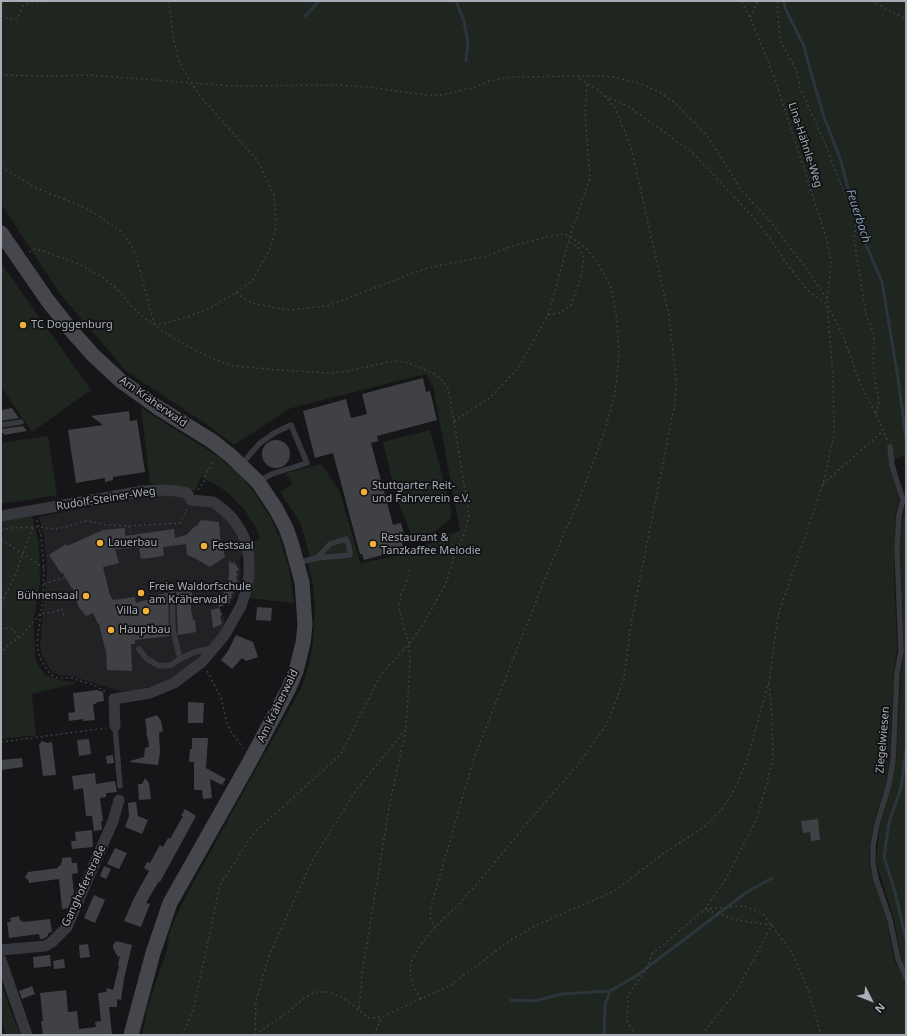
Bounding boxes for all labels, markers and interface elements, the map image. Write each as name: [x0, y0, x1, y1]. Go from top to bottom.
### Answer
street label: Lina-Hähnle-Weg: [785, 101, 825, 189]
water label: Feuerbach: [843, 187, 873, 245]
place label: TC Doggenburg: [31, 318, 113, 332]
marker: TC Doggenburg: [18, 320, 28, 330]
street label: Am Kräherwald: [117, 374, 189, 430]
place label: Stuttgarter Reit- und Fahrverein e.V.: [372, 479, 471, 505]
street label: Rudolf-Steiner-Weg: [55, 485, 157, 513]
marker: Stuttgarter Reit- und Fahrverein e.V.: [359, 487, 369, 497]
place label: Restaurant & Tanzkaffee Melodie: [381, 531, 481, 557]
place label: Lauerbau: [108, 536, 157, 550]
marker: Lauerbau: [95, 538, 105, 548]
place label: Festsaal: [212, 539, 254, 553]
marker: Restaurant & Tanzkaffee Melodie: [368, 539, 378, 549]
marker: Festsaal: [199, 541, 209, 551]
place label: Freie Waldorfschule am Kräherwald: [149, 580, 251, 606]
marker: Freie Waldorfschule am Kräherwald: [136, 588, 146, 598]
place label: Bühnensaal: [17, 589, 78, 603]
marker: Bühnensaal: [81, 591, 91, 601]
place label: Villa: [117, 604, 138, 618]
marker: Villa: [141, 606, 151, 616]
place label: Hauptbau: [119, 623, 171, 637]
marker: Hauptbau: [106, 625, 116, 635]
street label: Am Kräherwald: [255, 667, 301, 745]
street label: Ziegelwiesen: [874, 706, 892, 774]
street label: Ganghoferstraße: [59, 843, 109, 929]
north arrow: [851, 980, 891, 1020]
text: N: [872, 1000, 889, 1017]

